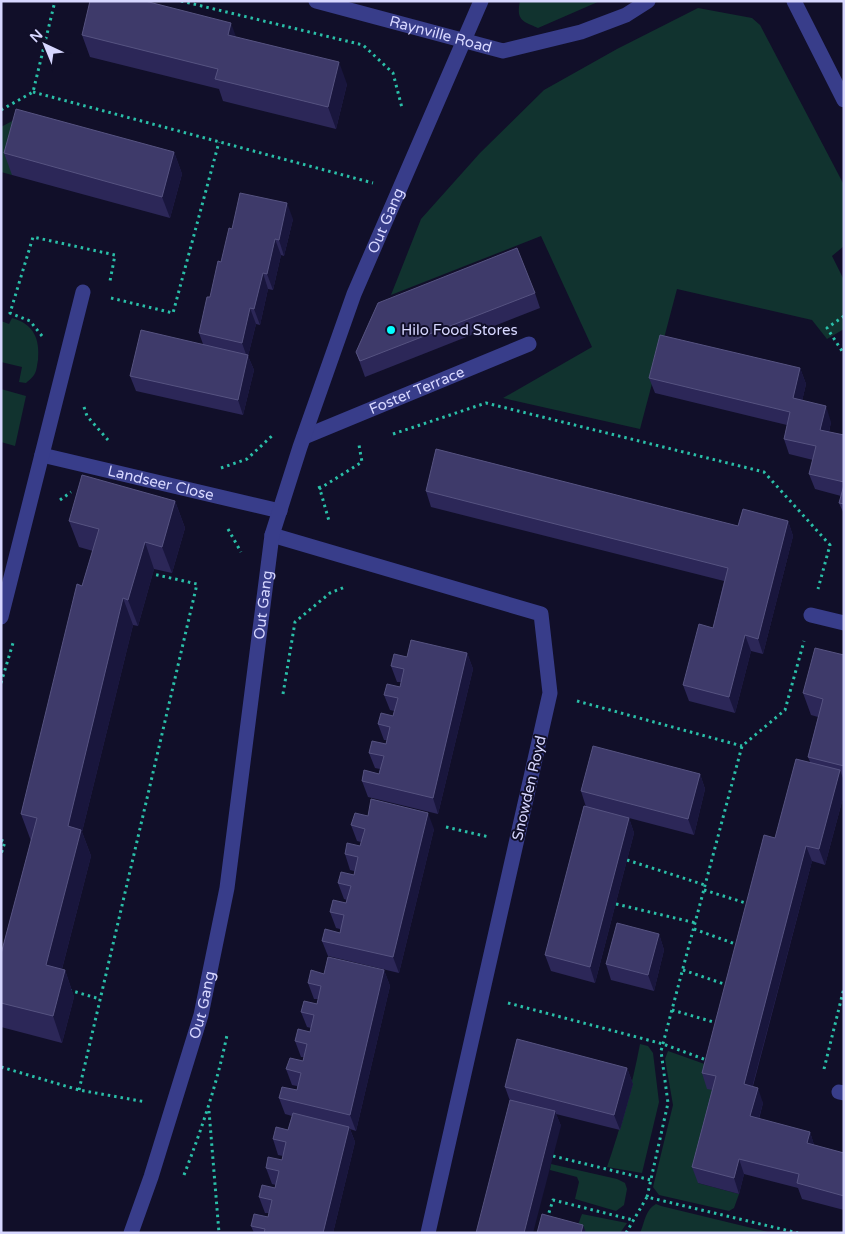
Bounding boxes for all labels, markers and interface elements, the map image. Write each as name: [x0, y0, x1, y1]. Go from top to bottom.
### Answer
street label: Raynville Road: [387, 12, 494, 57]
north arrow: [20, 20, 70, 70]
text: N: [26, 26, 46, 46]
street label: Out Gang: [364, 185, 408, 256]
place label: Hilo Food Stores: [401, 321, 518, 339]
marker: Hilo Food Stores: [385, 324, 397, 336]
street label: Foster Terrace: [366, 363, 467, 418]
street label: Landseer Close: [106, 462, 216, 504]
street label: Out Gang: [250, 569, 276, 640]
street label: Snowden Royd: [508, 734, 550, 842]
street label: Out Gang: [185, 969, 219, 1041]

